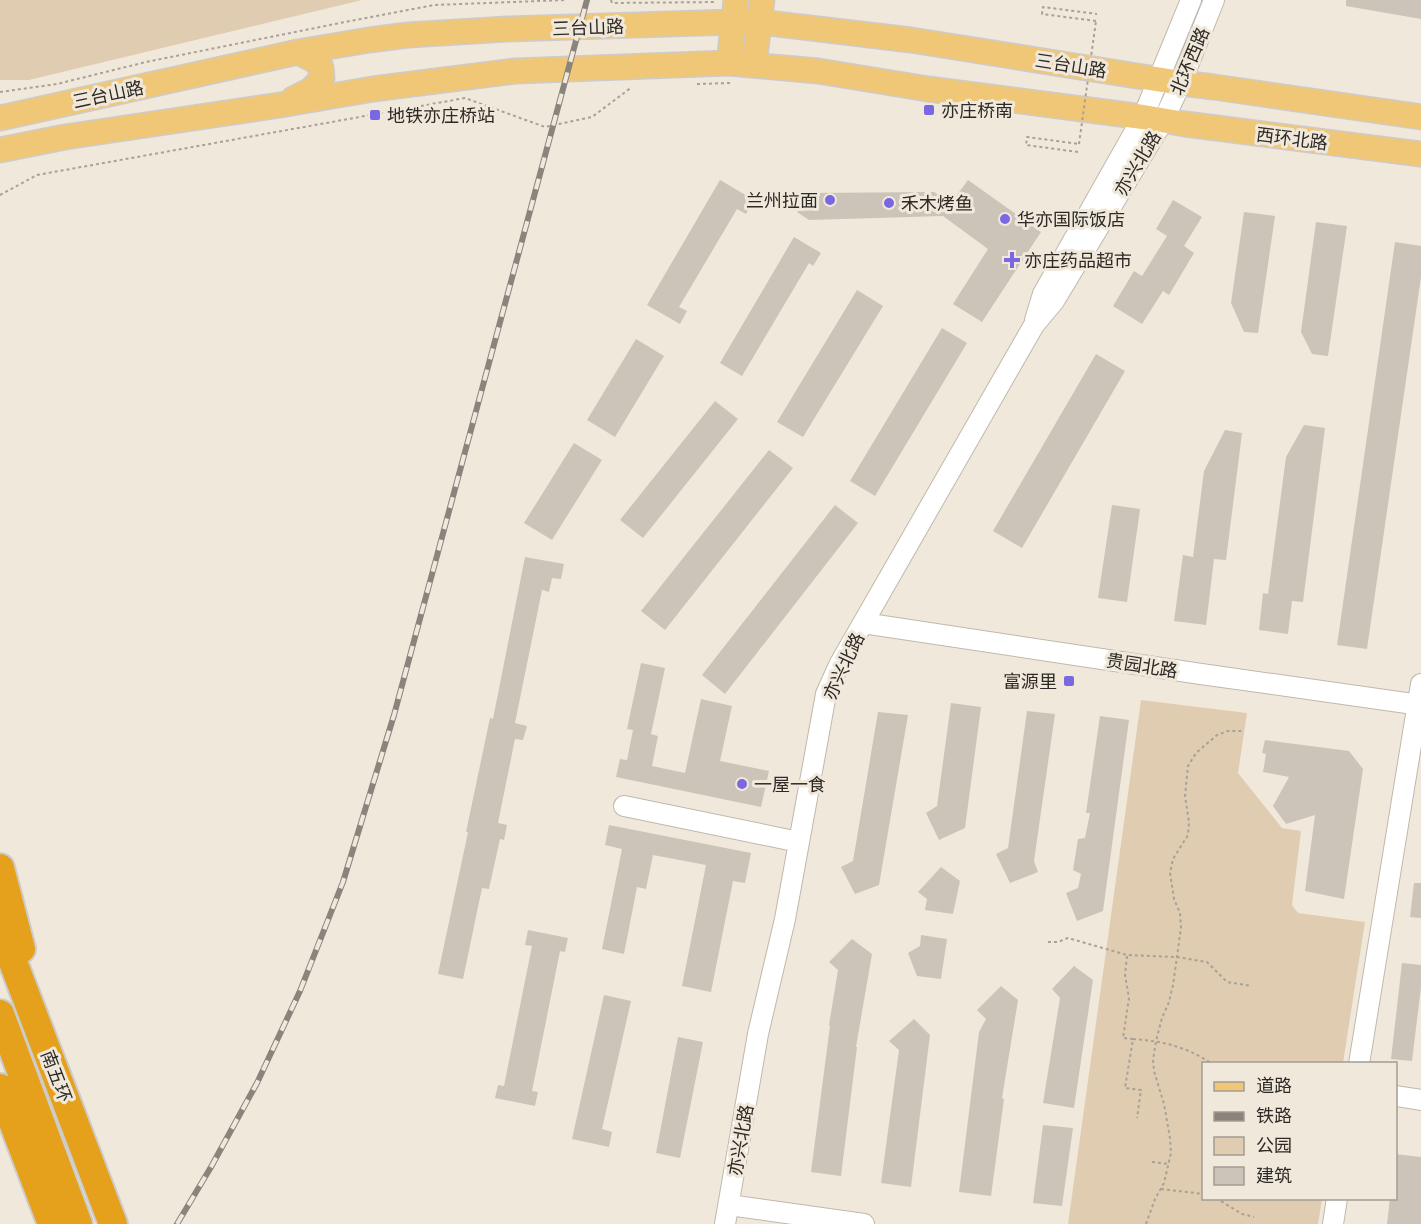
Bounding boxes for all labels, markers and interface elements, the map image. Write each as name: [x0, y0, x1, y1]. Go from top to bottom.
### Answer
street label: 三台山路: [552, 14, 624, 40]
street label: 北环西路: [1164, 23, 1214, 99]
street label: 三台山路: [1034, 48, 1108, 82]
street label: 三台山路: [70, 75, 146, 113]
place label: 亦庄桥南: [941, 98, 1013, 122]
place label: 地铁亦庄桥站: [387, 103, 495, 127]
marker: 亦庄桥南: [922, 103, 936, 117]
marker: 地铁亦庄桥站: [368, 108, 382, 122]
street label: 西环北路: [1255, 122, 1329, 154]
street label: 亦兴北路: [1108, 126, 1166, 200]
place label: 兰州拉面: [746, 188, 818, 212]
place label: 禾木烤鱼: [901, 191, 973, 215]
marker: 兰州拉面: [823, 193, 837, 207]
marker: 禾木烤鱼: [882, 196, 896, 210]
place label: 华亦国际饭店: [1017, 207, 1125, 231]
marker: 华亦国际饭店: [998, 212, 1012, 226]
place label: 亦庄药品超市: [1024, 248, 1132, 272]
marker: 亦庄药品超市: [1005, 253, 1019, 267]
street label: 亦兴北路: [817, 628, 869, 704]
street label: 贵园北路: [1105, 648, 1179, 682]
place label: 富源里: [1003, 669, 1057, 693]
marker: 富源里: [1062, 674, 1076, 688]
place label: 一屋一食: [754, 772, 826, 796]
marker: 一屋一食: [735, 777, 749, 791]
street label: 南五环: [36, 1046, 78, 1106]
legend: [1202, 1062, 1397, 1200]
text: 道路: [1256, 1073, 1292, 1097]
street label: 亦兴北路: [722, 1102, 758, 1178]
text: 铁路: [1256, 1103, 1292, 1127]
text: 公园: [1256, 1133, 1292, 1157]
text: 建筑: [1256, 1163, 1292, 1187]

